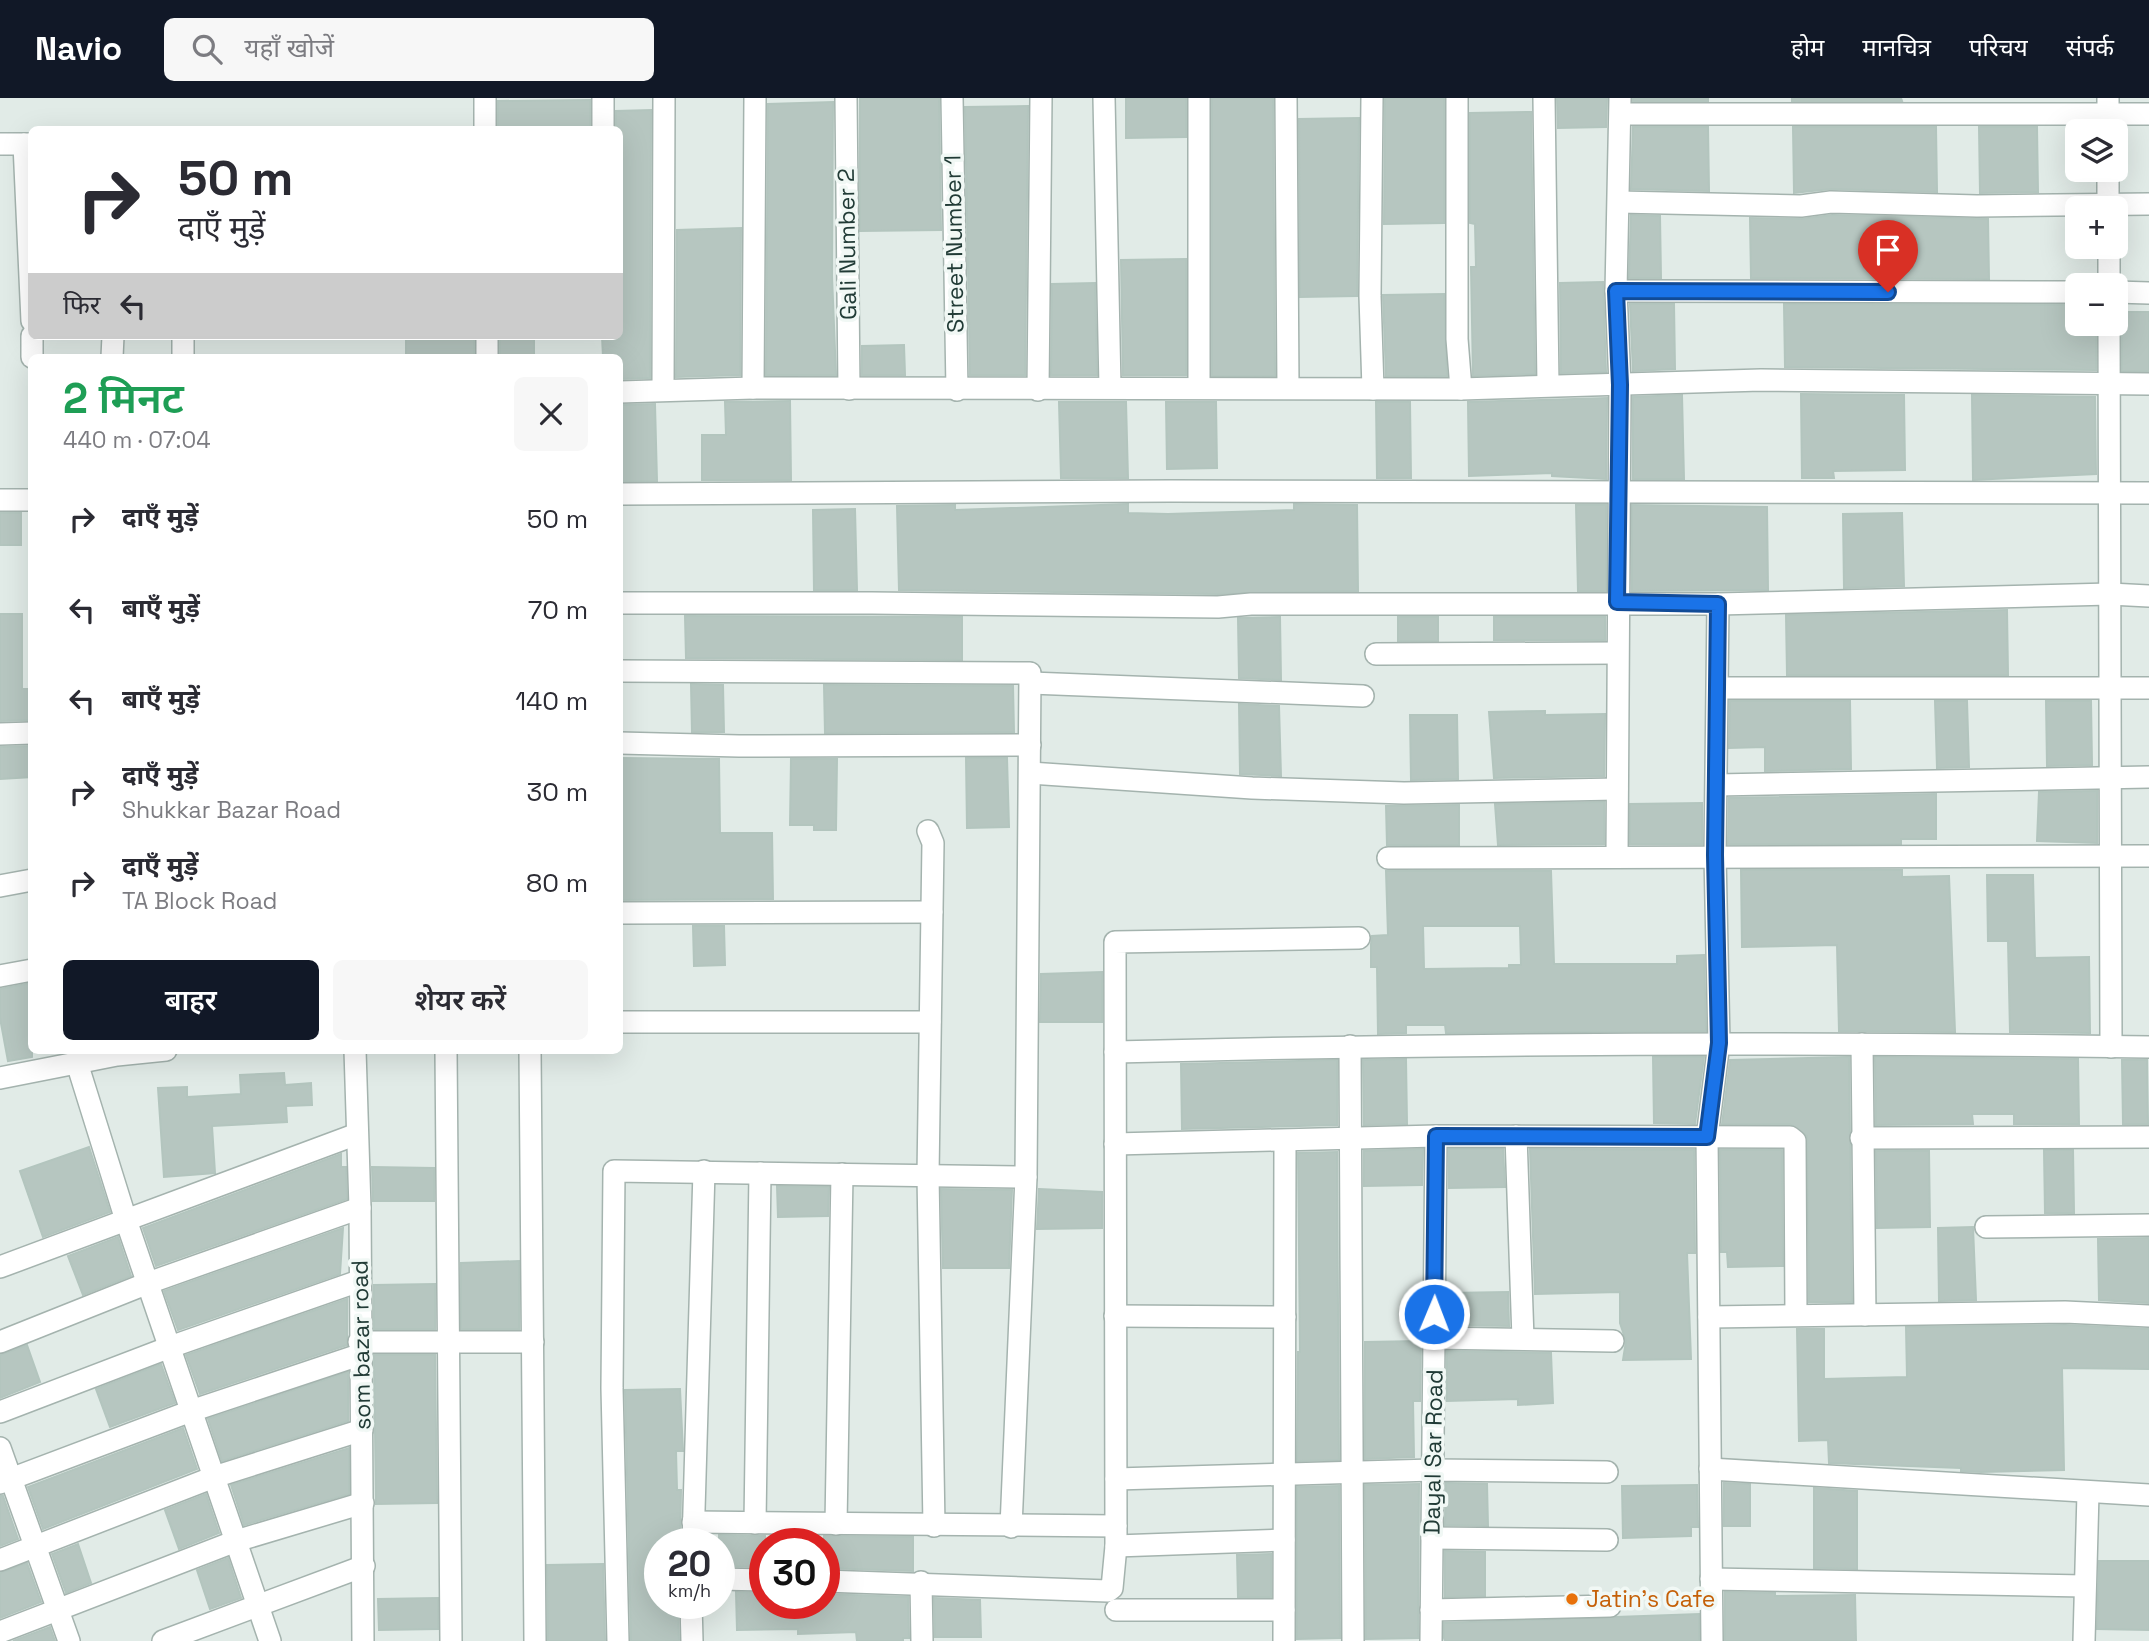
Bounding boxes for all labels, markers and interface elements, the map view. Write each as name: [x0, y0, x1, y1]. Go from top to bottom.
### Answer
search box: [164, 18, 654, 81]
text: Navio: [35, 28, 122, 70]
icon: search: [188, 30, 226, 68]
text: यहाँ खोजें: [244, 31, 334, 65]
text: होम: [1791, 32, 1824, 63]
text: मानचित्र: [1862, 32, 1931, 63]
text: परिचय: [1969, 32, 2028, 63]
text: संपर्क: [2066, 32, 2114, 63]
map controls: [2065, 119, 2128, 336]
button: layers: [2065, 119, 2128, 182]
text: 50 m: [178, 147, 293, 209]
icon: right: [63, 154, 154, 245]
street label: Street Number 1: [937, 155, 971, 333]
street label: Gali Number 2: [831, 168, 863, 320]
button: +: [2065, 196, 2128, 259]
text: दाएँ मुड़ें: [178, 208, 265, 248]
pin: [1858, 220, 1918, 292]
icon: arrive: [1869, 231, 1907, 269]
button: −: [2065, 273, 2128, 336]
icon: left: [114, 287, 152, 325]
text: फिर: [63, 288, 100, 322]
text: 2 मिनट: [63, 372, 184, 425]
button: close: [514, 377, 588, 451]
text: 440 m · 07:04: [63, 425, 211, 455]
icon: right: [63, 500, 101, 538]
text: दाएँ मुड़ें: [122, 500, 198, 534]
text: 50 m: [527, 502, 588, 536]
icon: left: [63, 591, 101, 629]
text: बाएँ मुड़ें: [122, 591, 200, 625]
text: 70 m: [528, 593, 588, 627]
icon: left: [63, 682, 101, 720]
text: बाएँ मुड़ें: [122, 682, 200, 716]
text: 140 m: [515, 684, 588, 718]
text: दाएँ मुड़ें: [122, 758, 198, 792]
icon: right: [63, 773, 101, 811]
text: 30 m: [527, 775, 588, 809]
text: Shukkar Bazar Road: [122, 795, 341, 825]
text: दाएँ मुड़ें: [122, 849, 198, 883]
icon: right: [63, 864, 101, 902]
text: 80 m: [526, 866, 588, 900]
text: TA Block Road: [122, 886, 277, 916]
button: बाहर: [63, 960, 319, 1040]
button: शेयर करें: [333, 960, 588, 1040]
street label: som bazar road: [345, 1260, 377, 1430]
position arrow: [1397, 1277, 1471, 1351]
street label: Dayal Sar Road: [1417, 1369, 1449, 1535]
speed limit sign: 30: [749, 1528, 840, 1619]
text: 20: [668, 1542, 711, 1586]
text: km/h: [668, 1579, 711, 1602]
place label: Jatin's Cafe: [1586, 1584, 1715, 1614]
marker: Jatin's Cafe: [1564, 1591, 1580, 1607]

